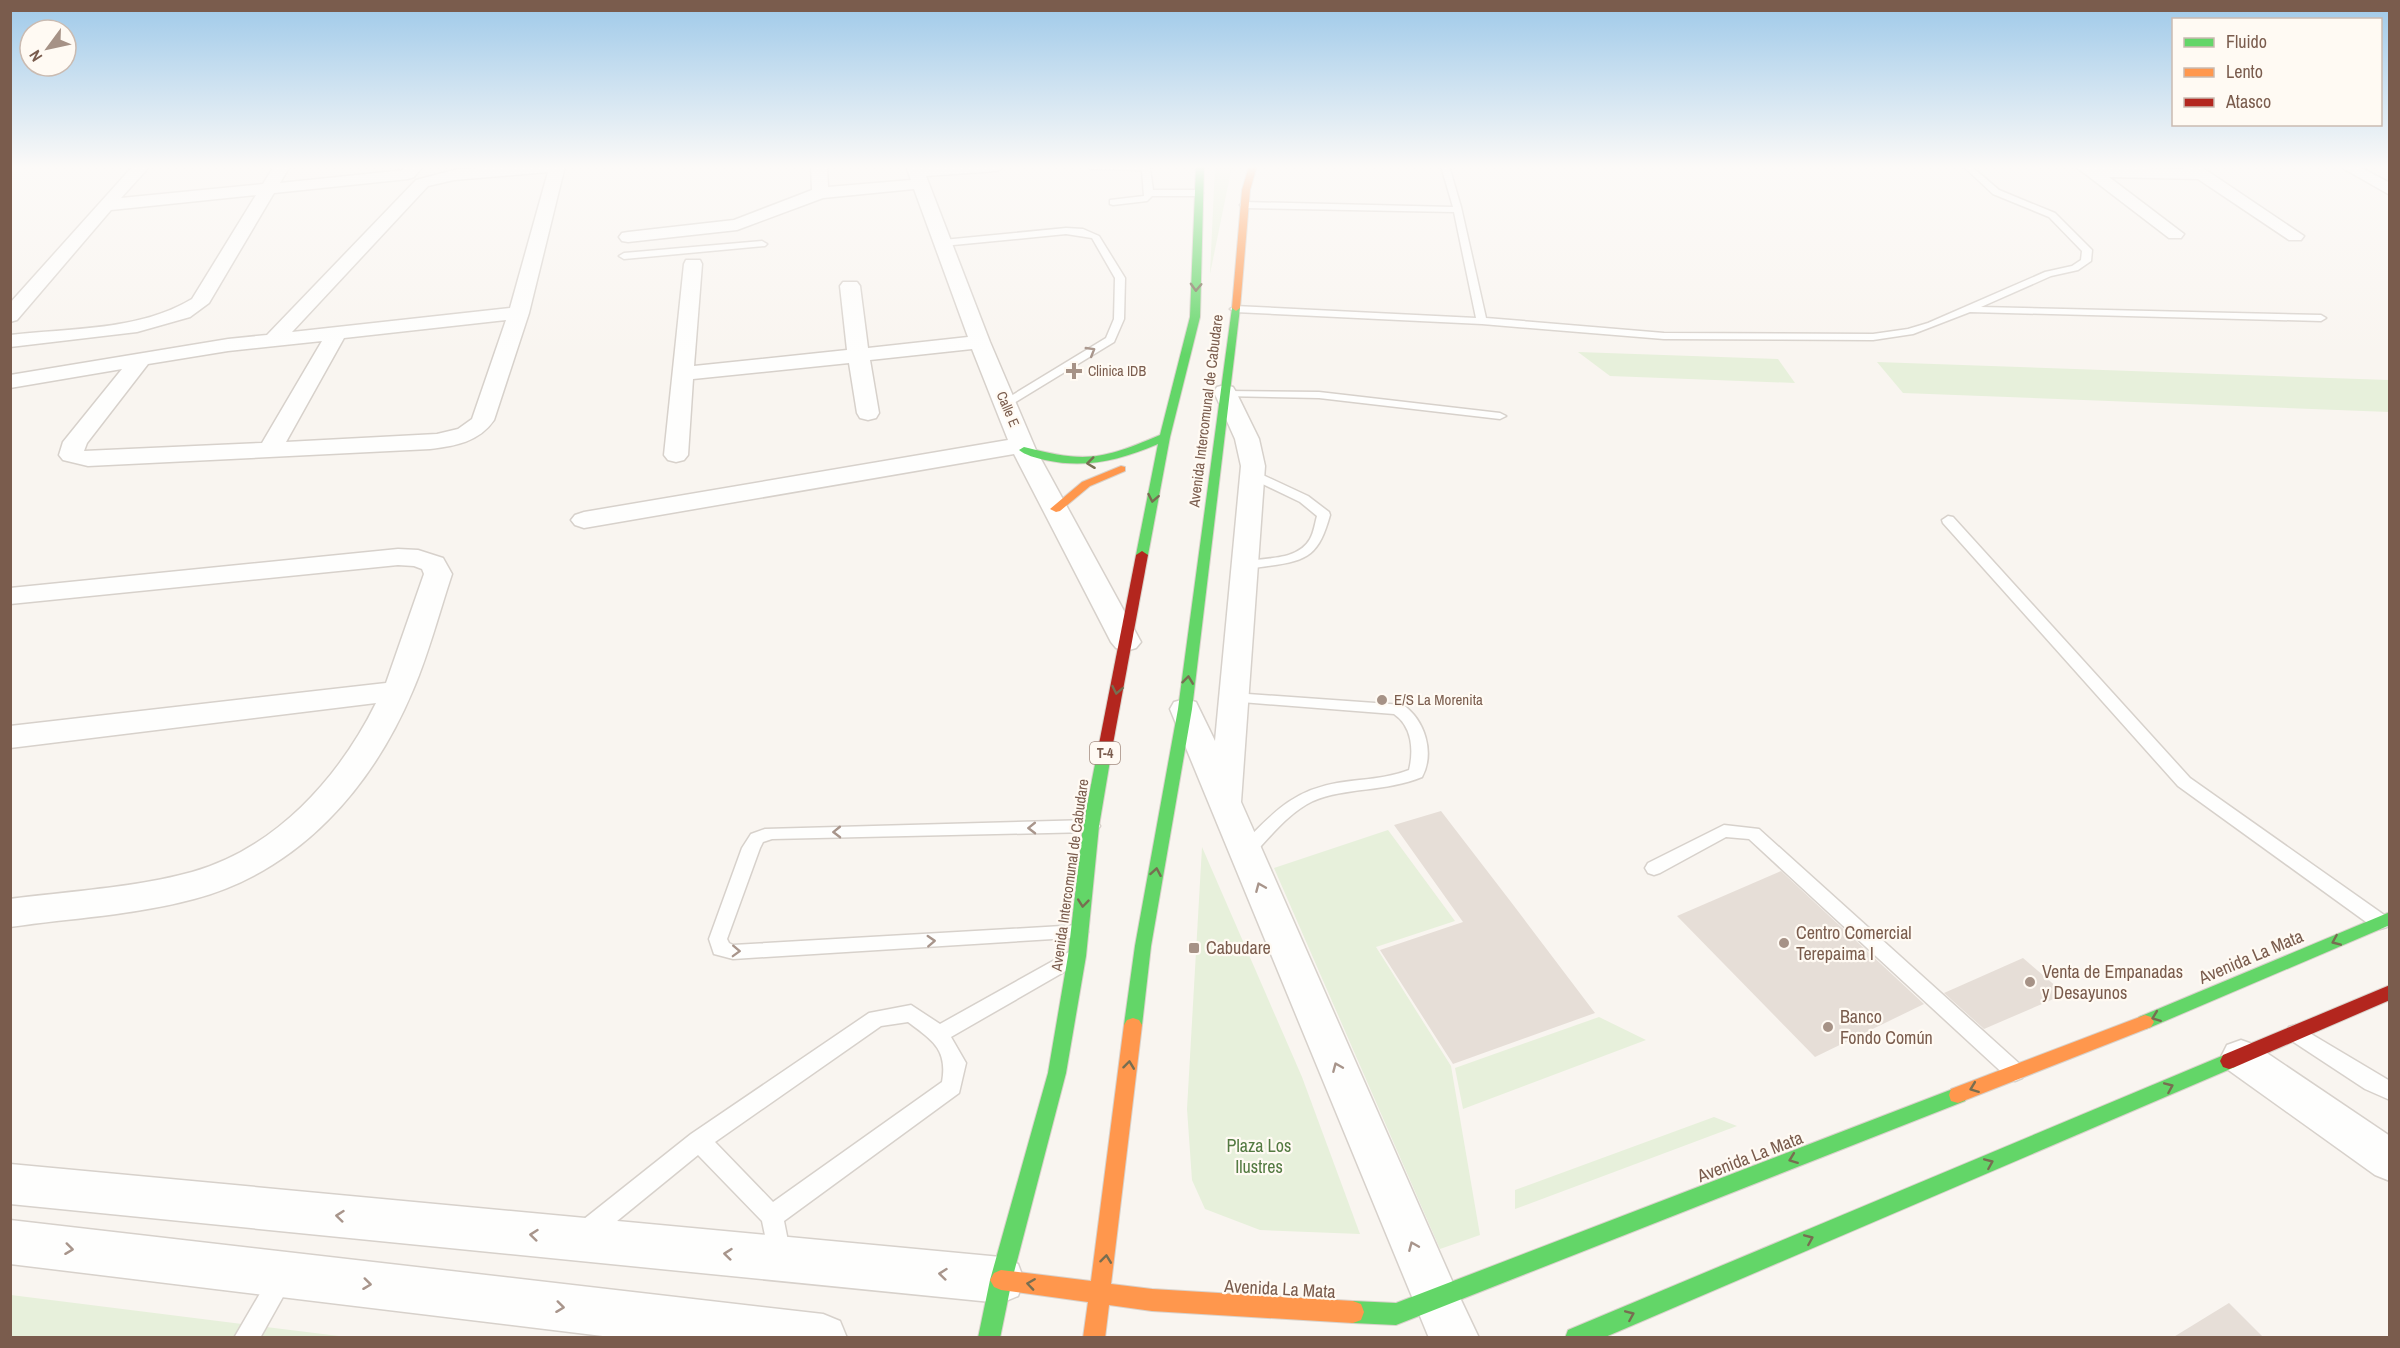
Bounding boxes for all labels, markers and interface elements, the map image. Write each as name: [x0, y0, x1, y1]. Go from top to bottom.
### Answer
north arrow: [18, 18, 78, 78]
legend: [2172, 18, 2382, 126]
text: Fluido: [2226, 29, 2267, 54]
text: N: [24, 46, 47, 66]
text: Lento: [2226, 59, 2263, 84]
text: Atasco: [2225, 89, 2271, 114]
one-way arrow: [1190, 283, 1203, 292]
street label: Avenida Intercomunal de Cabudare: [1183, 313, 1228, 509]
one-way arrow: [1085, 347, 1095, 359]
marker: Clinica IDB: [1065, 362, 1083, 380]
place label: Clinica IDB: [1088, 362, 1146, 380]
street label: Calle E: [992, 388, 1024, 430]
one-way arrow: [1086, 456, 1095, 468]
one-way arrow: [1147, 493, 1160, 503]
one-way arrow: [1182, 675, 1194, 685]
one-way arrow: [1111, 685, 1124, 695]
place label: E/S La Morenita: [1394, 689, 1483, 710]
marker: E/S La Morenita: [1375, 693, 1389, 707]
road number: T-4: [1090, 742, 1120, 764]
street label: Avenida Intercomunal de Cabudare: [1045, 777, 1093, 973]
one-way arrow: [1028, 821, 1037, 834]
one-way arrow: [833, 825, 842, 838]
one-way arrow: [1149, 868, 1162, 878]
one-way arrow: [1255, 883, 1267, 894]
one-way arrow: [1077, 898, 1089, 908]
place label: Centro Comercial Terepaima I: [1796, 920, 1912, 966]
street label: Avenida La Mata: [2194, 923, 2307, 990]
one-way arrow: [926, 934, 935, 947]
one-way arrow: [2331, 934, 2342, 946]
place label: Cabudare: [1206, 935, 1271, 960]
marker: Centro Comercial Terepaima I: [1777, 936, 1791, 950]
marker: Cabudare: [1187, 941, 1201, 955]
one-way arrow: [732, 944, 741, 957]
place label: Venta de Empanadas y Desayunos: [2042, 959, 2183, 1005]
marker: Venta de Empanadas y Desayunos: [2023, 975, 2037, 989]
place label: Banco Fondo Común: [1840, 1004, 1933, 1050]
one-way arrow: [2151, 1010, 2162, 1022]
marker: Banco Fondo Común: [1821, 1020, 1835, 1034]
one-way arrow: [1122, 1061, 1135, 1070]
one-way arrow: [1332, 1062, 1344, 1073]
one-way arrow: [1970, 1081, 1981, 1093]
one-way arrow: [2162, 1082, 2173, 1094]
street label: Avenida La Mata: [1692, 1125, 1806, 1189]
park label: Plaza Los Ilustres: [1227, 1133, 1291, 1179]
one-way arrow: [1788, 1152, 1799, 1165]
one-way arrow: [1983, 1158, 1994, 1170]
one-way arrow: [335, 1210, 345, 1223]
one-way arrow: [530, 1229, 539, 1242]
one-way arrow: [1803, 1234, 1814, 1246]
one-way arrow: [1409, 1241, 1421, 1252]
one-way arrow: [64, 1242, 73, 1254]
one-way arrow: [724, 1248, 733, 1261]
one-way arrow: [1099, 1254, 1112, 1263]
one-way arrow: [939, 1268, 948, 1281]
street label: Avenida La Mata: [1223, 1273, 1336, 1304]
one-way arrow: [362, 1277, 371, 1289]
one-way arrow: [1026, 1278, 1035, 1291]
one-way arrow: [556, 1300, 565, 1312]
one-way arrow: [1623, 1310, 1634, 1322]

